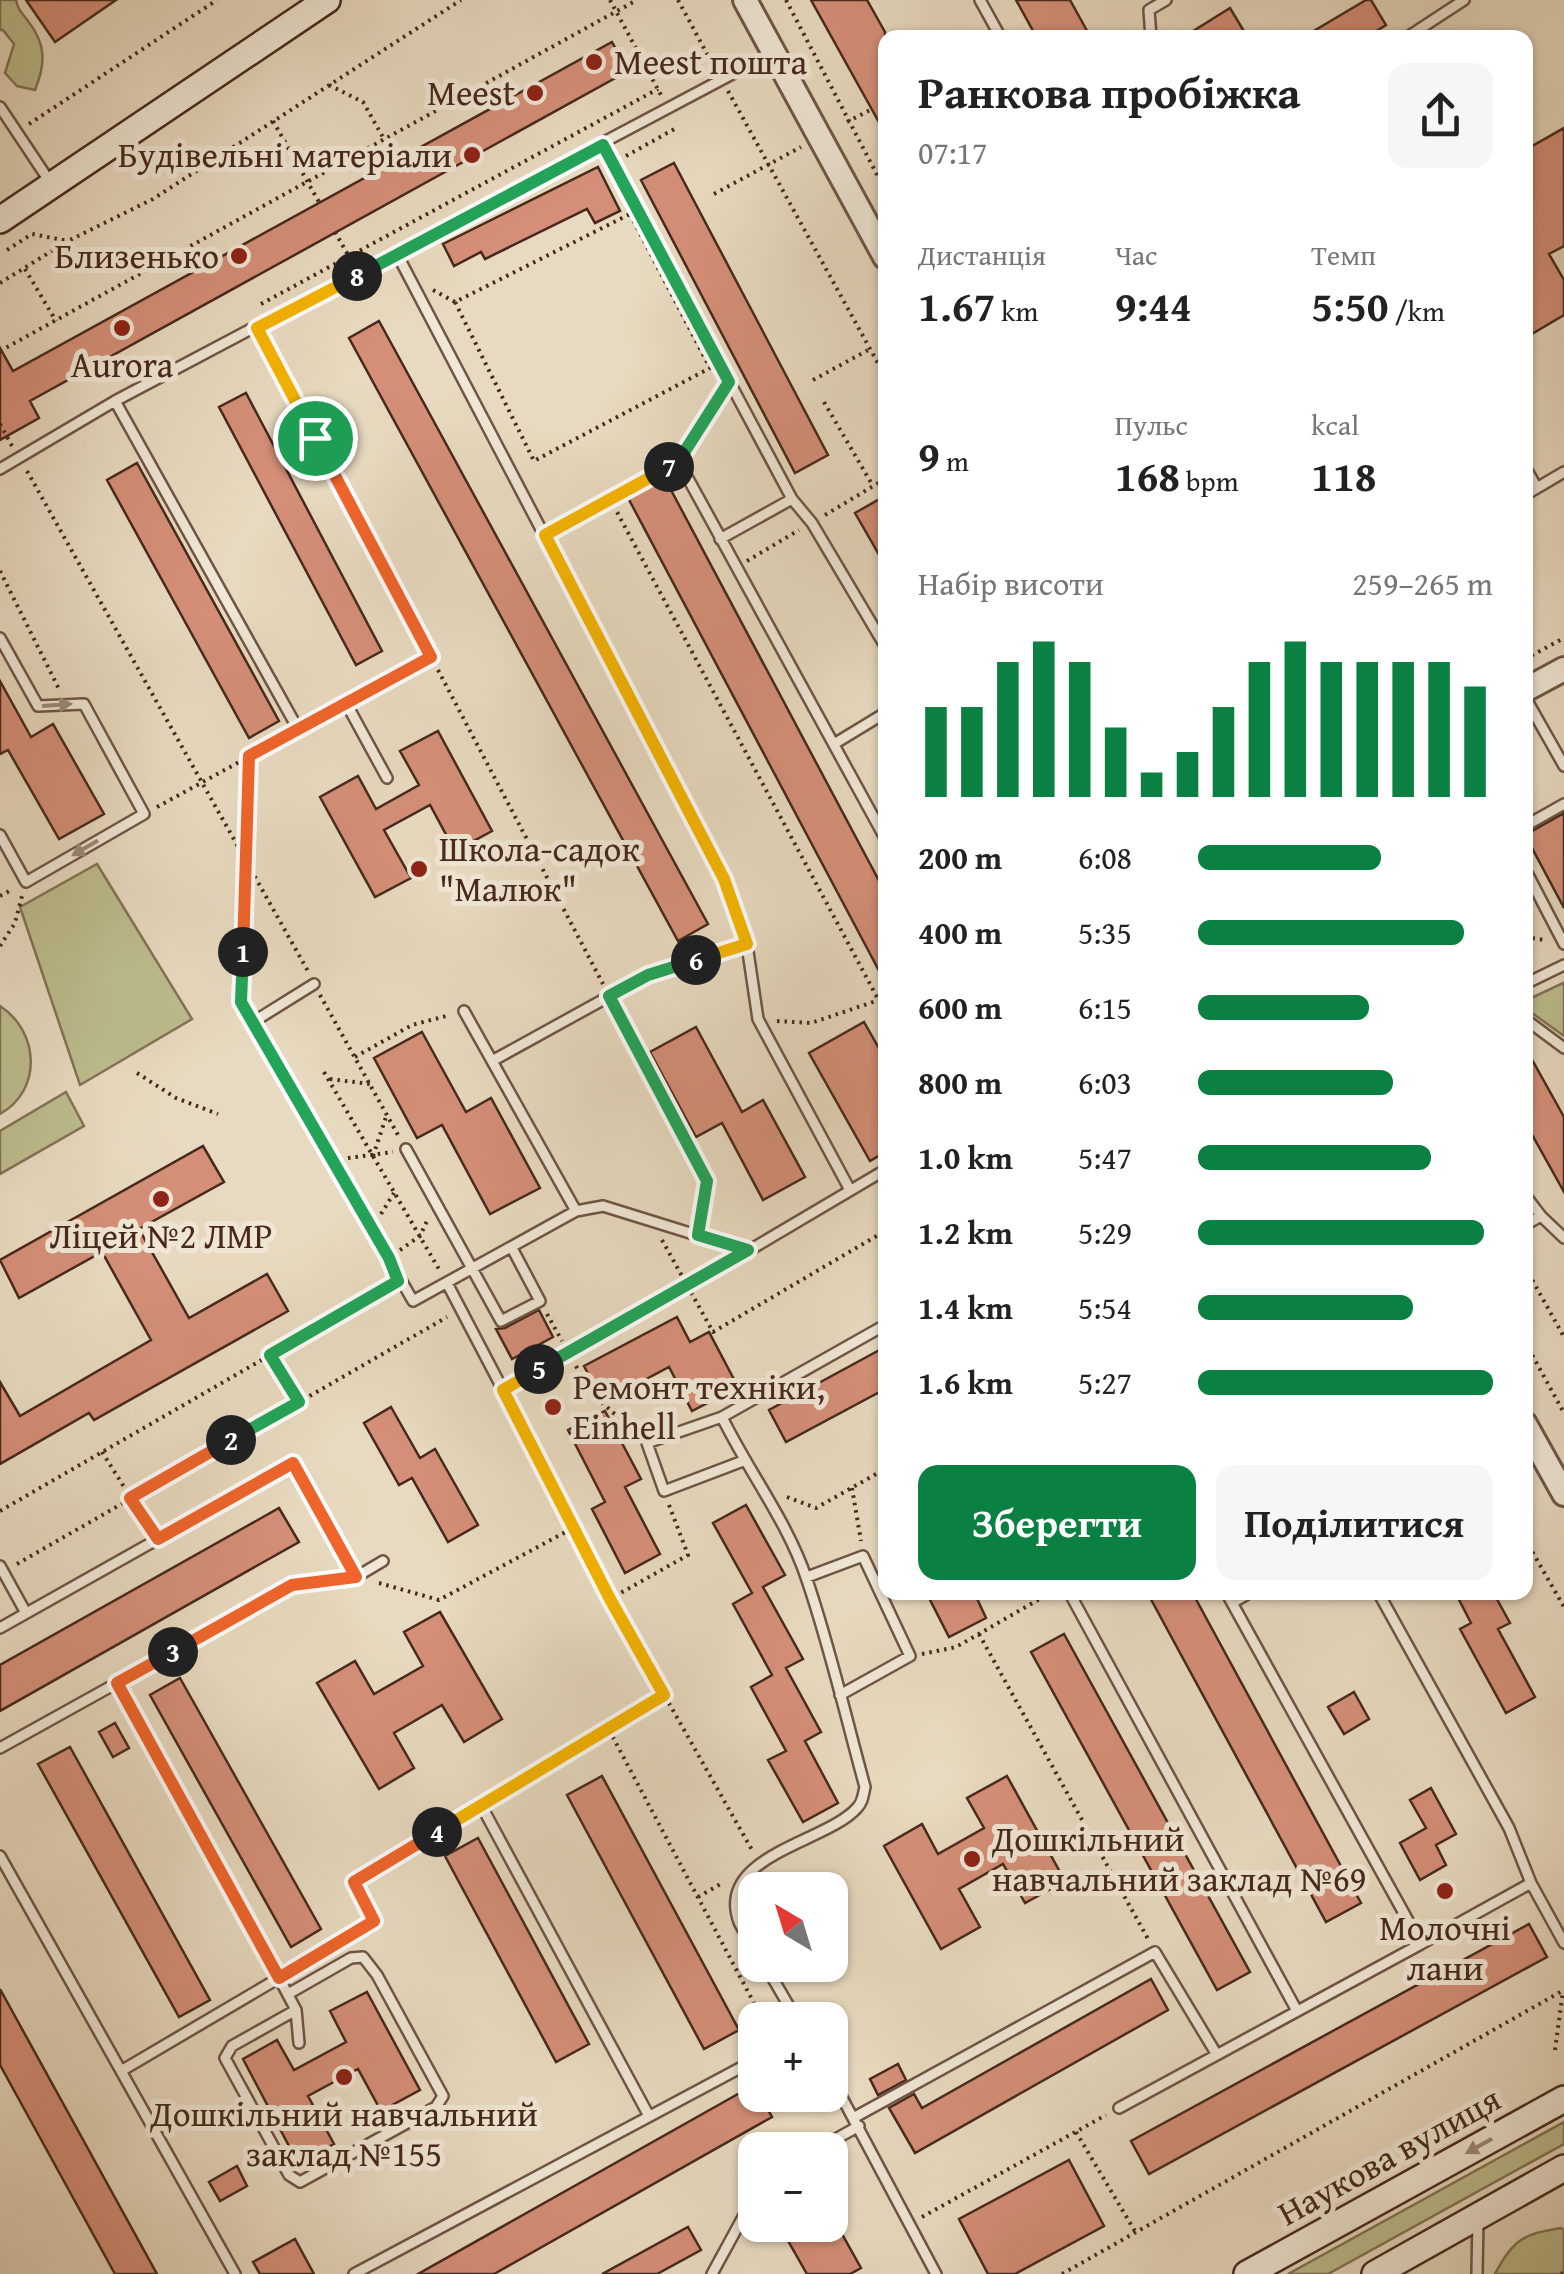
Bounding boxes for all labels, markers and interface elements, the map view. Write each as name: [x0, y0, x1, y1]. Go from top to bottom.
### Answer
place label: Meest пошта: [614, 36, 807, 87]
marker: Meest пошта: [583, 51, 605, 73]
text: Ранкова пробіжка: [918, 59, 1301, 124]
button: share: [1388, 63, 1493, 168]
place label: Meest: [427, 67, 515, 118]
marker: Meest: [524, 82, 546, 104]
place label: Будівельні матеріали: [118, 129, 452, 180]
text: 07:17: [918, 129, 987, 176]
marker: Будівельні матеріали: [461, 144, 483, 166]
place label: Близенько: [54, 230, 219, 281]
text: Дистанція: [918, 234, 1046, 275]
text: Час: [1115, 234, 1158, 275]
text: Темп: [1311, 234, 1376, 275]
marker: Близенько: [228, 245, 250, 267]
pin: 8: [332, 251, 382, 301]
text: 8: [350, 255, 364, 296]
text: 1.67: [918, 275, 995, 336]
text: 9:44: [1115, 275, 1192, 336]
text: 5:50: [1311, 275, 1388, 336]
text: km: [995, 290, 1038, 331]
text: /km: [1388, 290, 1445, 331]
marker: Aurora: [111, 317, 133, 339]
place label: Aurora: [71, 339, 174, 390]
pin: [273, 396, 358, 481]
text: Пульс: [1115, 404, 1188, 445]
text: kcal: [1311, 404, 1359, 445]
icon: arrive: [288, 411, 343, 466]
text: 9: [918, 425, 940, 486]
text: m: [940, 440, 969, 481]
pin: 7: [644, 442, 694, 492]
text: 168: [1115, 445, 1180, 506]
text: 118: [1311, 445, 1377, 506]
text: 7: [662, 446, 676, 487]
text: bpm: [1180, 460, 1239, 501]
text: Набір висоти: [918, 560, 1104, 607]
text: 259–265 m: [1352, 560, 1493, 607]
one-way arrow: [42, 697, 74, 713]
place label: Школа-садок "Малюк": [439, 823, 640, 914]
text: 200 m: [918, 834, 1002, 881]
text: 6:08: [1078, 834, 1132, 881]
one-way arrow: [71, 839, 99, 856]
marker: Школа-садок "Малюк": [408, 858, 430, 880]
text: 400 m: [918, 909, 1002, 956]
text: 5:35: [1078, 909, 1132, 956]
pin: 1: [218, 927, 268, 977]
text: 1: [236, 931, 250, 972]
pin: 6: [671, 935, 721, 985]
text: 6: [689, 939, 703, 980]
text: 600 m: [918, 984, 1002, 1031]
text: 6:15: [1078, 984, 1132, 1031]
text: 800 m: [918, 1059, 1002, 1106]
text: 6:03: [1078, 1059, 1132, 1106]
text: 1.0 km: [918, 1134, 1013, 1181]
text: 5:47: [1078, 1134, 1132, 1181]
marker: Ліцей №2 ЛМР: [150, 1188, 172, 1210]
text: 1.2 km: [918, 1209, 1013, 1256]
text: 5:29: [1078, 1209, 1132, 1256]
place label: Ліцей №2 ЛМР: [49, 1210, 273, 1261]
text: 1.4 km: [918, 1284, 1013, 1331]
text: 5:54: [1078, 1284, 1132, 1331]
pin: 5: [514, 1344, 564, 1394]
text: 5: [532, 1348, 546, 1389]
text: 1.6 km: [918, 1359, 1013, 1406]
text: 5:27: [1078, 1359, 1132, 1406]
place label: Ремонт техніки, Einhell: [573, 1361, 825, 1452]
marker: Ремонт техніки, Einhell: [542, 1396, 564, 1418]
pin: 2: [206, 1415, 256, 1465]
text: 2: [224, 1419, 238, 1460]
button: Зберегти: [918, 1465, 1196, 1580]
button: Поділитися: [1216, 1465, 1493, 1580]
pin: 3: [148, 1627, 198, 1677]
text: 3: [166, 1631, 180, 1672]
pin: 4: [412, 1807, 462, 1857]
text: 4: [430, 1811, 444, 1852]
place label: Дошкільний навчальний заклад №69: [991, 1813, 1366, 1904]
marker: Дошкільний навчальний заклад №69: [961, 1848, 983, 1870]
north arrow: [738, 1872, 848, 1982]
map controls: [738, 1872, 848, 2242]
marker: Молочні лани: [1434, 1880, 1456, 1902]
place label: Молочні лани: [1379, 1902, 1511, 1993]
button: +: [738, 2002, 848, 2112]
marker: Дошкільний навчальний заклад №155: [333, 2066, 355, 2088]
street label: Наукова вулиця: [1268, 2073, 1510, 2238]
place label: Дошкільний навчальний заклад №155: [149, 2088, 538, 2179]
button: −: [738, 2132, 848, 2242]
one-way arrow: [1464, 2138, 1493, 2155]

